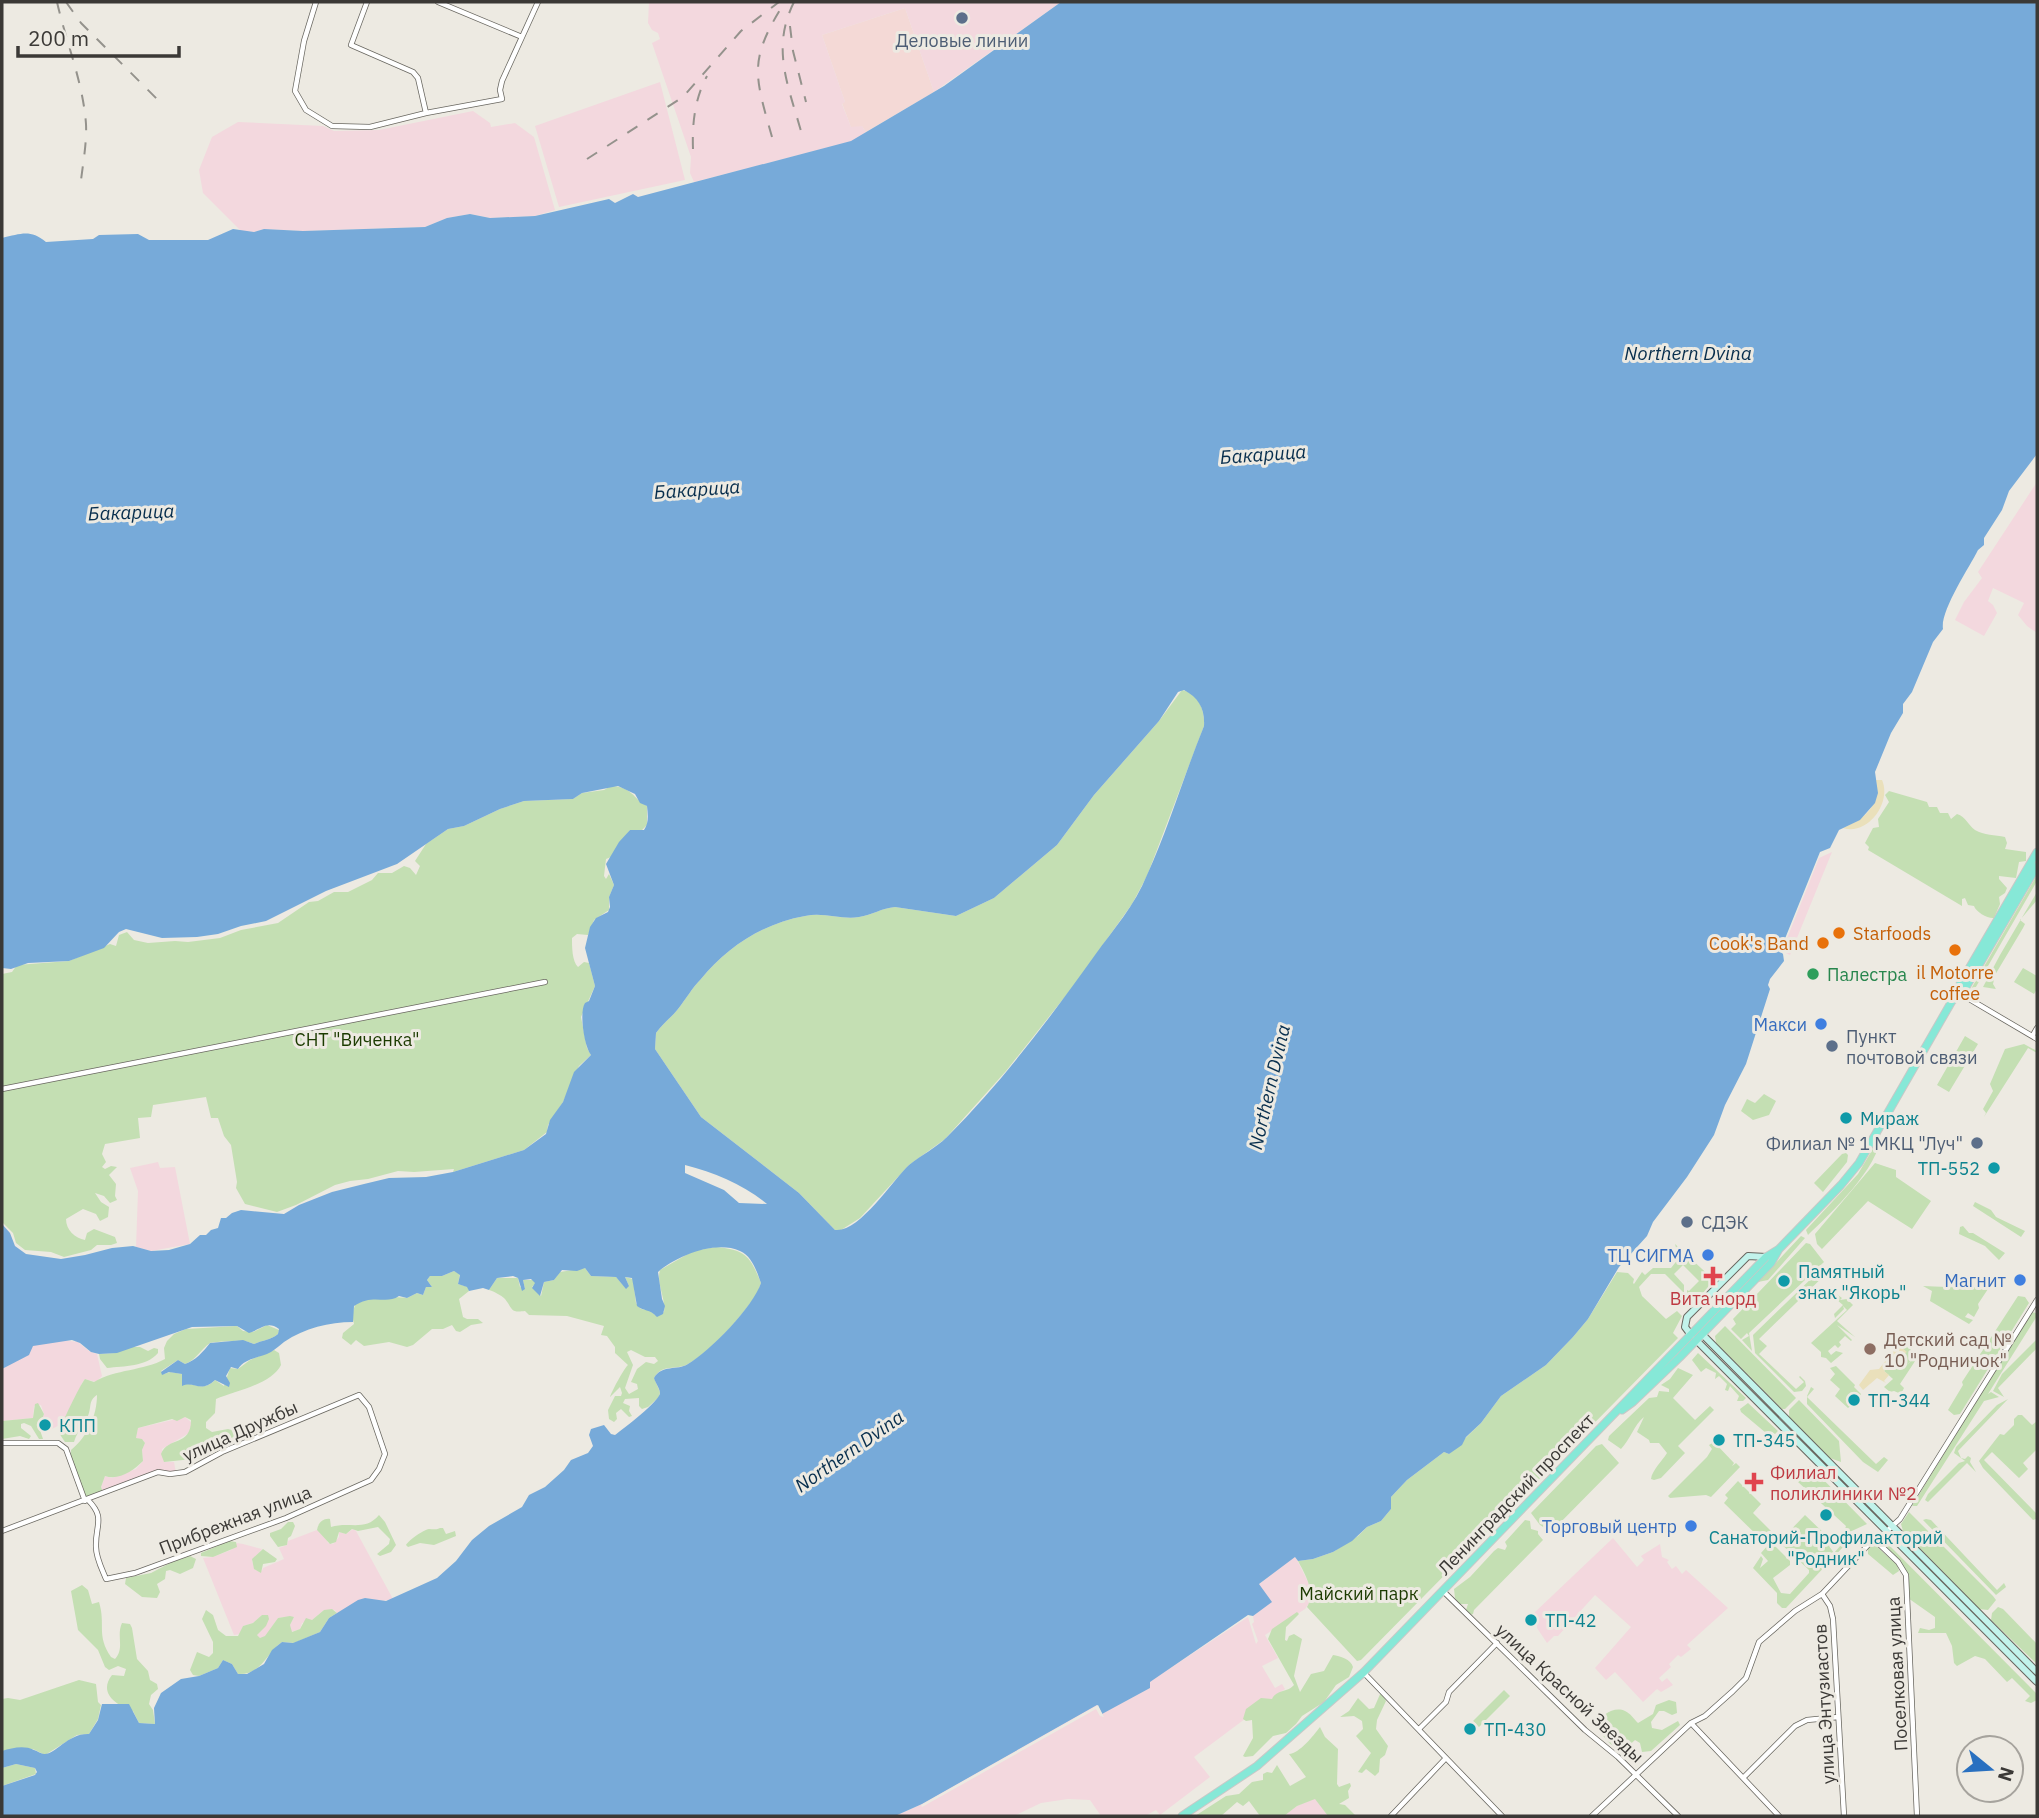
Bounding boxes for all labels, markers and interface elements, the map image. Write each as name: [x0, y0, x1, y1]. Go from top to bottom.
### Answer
marker: Деловые линии: [954, 10, 970, 26]
scale bar: [18, 14, 178, 58]
text: 200 m: [28, 24, 89, 52]
place label: Деловые линии: [896, 29, 1028, 52]
water label: Northern Dvina: [1624, 341, 1752, 365]
water label: Бакарица: [1219, 439, 1307, 469]
water label: Бакарица: [653, 474, 741, 504]
water label: Бакарица: [87, 498, 175, 526]
place label: Starfoods: [1853, 922, 1931, 945]
marker: Starfoods: [1831, 925, 1847, 941]
place label: Cook's Band: [1709, 932, 1809, 955]
marker: Cook's Band: [1815, 935, 1831, 951]
marker: il Motorre coffee: [1947, 942, 1963, 958]
place label: il Motorre coffee: [1916, 961, 1994, 1005]
place label: Палестра: [1827, 963, 1907, 986]
marker: Палестра: [1805, 966, 1821, 982]
place label: Макси: [1754, 1013, 1807, 1036]
marker: Макси: [1813, 1016, 1829, 1032]
water label: Northern Dvina: [1243, 1022, 1295, 1152]
place label: Пункт почтовой связи: [1846, 1025, 1978, 1069]
park label: СНТ "Виченка": [294, 1028, 420, 1051]
marker: Пункт почтовой связи: [1824, 1038, 1840, 1054]
place label: Мираж: [1860, 1107, 1919, 1130]
marker: Мираж: [1838, 1110, 1854, 1126]
place label: Филиал № 1 МКЦ "Луч": [1766, 1132, 1963, 1155]
marker: Филиал № 1 МКЦ "Луч": [1969, 1135, 1985, 1151]
place label: ТП-552: [1918, 1157, 1980, 1180]
marker: ТП-552: [1986, 1160, 2002, 1176]
place label: СДЭК: [1701, 1211, 1749, 1234]
marker: СДЭК: [1679, 1214, 1695, 1230]
place label: ТЦ СИГМА: [1607, 1244, 1694, 1267]
marker: ТЦ СИГМА: [1700, 1247, 1716, 1263]
place label: Памятный знак "Якорь": [1798, 1260, 1906, 1304]
marker: Вита норд: [1705, 1268, 1721, 1284]
place label: Магнит: [1944, 1269, 2006, 1292]
marker: Магнит: [2012, 1272, 2028, 1288]
marker: Памятный знак "Якорь": [1776, 1273, 1792, 1289]
place label: Вита норд: [1670, 1287, 1756, 1310]
place label: Детский сад № 10 "Родничок": [1884, 1328, 2012, 1372]
marker: Детский сад № 10 "Родничок": [1862, 1341, 1878, 1357]
place label: ТП-344: [1868, 1389, 1931, 1412]
marker: ТП-344: [1846, 1392, 1862, 1408]
street label: улица Дружбы: [179, 1395, 301, 1467]
water label: Northern Dvina: [790, 1405, 908, 1497]
street label: Ленинградский проспект: [1433, 1408, 1600, 1580]
place label: КПП: [59, 1414, 96, 1437]
marker: КПП: [37, 1417, 53, 1433]
place label: ТП-345: [1733, 1429, 1795, 1452]
marker: ТП-345: [1711, 1432, 1727, 1448]
place label: Филиал поликлиники №2: [1770, 1461, 1917, 1505]
marker: Филиал поликлиники №2: [1744, 1472, 1764, 1492]
street label: Прибрежная улица: [155, 1480, 315, 1560]
marker: Санаторий-Профилакторий "Родник": [1818, 1507, 1834, 1523]
place label: Торговый центр: [1542, 1515, 1677, 1538]
marker: Торговый центр: [1683, 1518, 1699, 1534]
place label: Санаторий-Профилакторий "Родник": [1709, 1526, 1943, 1570]
park label: Майский парк: [1299, 1582, 1419, 1605]
street label: Поселковая улица: [1881, 1596, 1913, 1752]
place label: ТП-42: [1545, 1609, 1597, 1632]
marker: ТП-42: [1523, 1612, 1539, 1628]
street label: улица Красной Звезды: [1491, 1618, 1649, 1768]
street label: улица Энтузиастов: [1808, 1623, 1840, 1785]
place label: ТП-430: [1484, 1718, 1546, 1741]
marker: ТП-430: [1462, 1721, 1478, 1737]
north arrow: [1955, 1734, 2025, 1804]
text: N: [1993, 1764, 2020, 1785]

